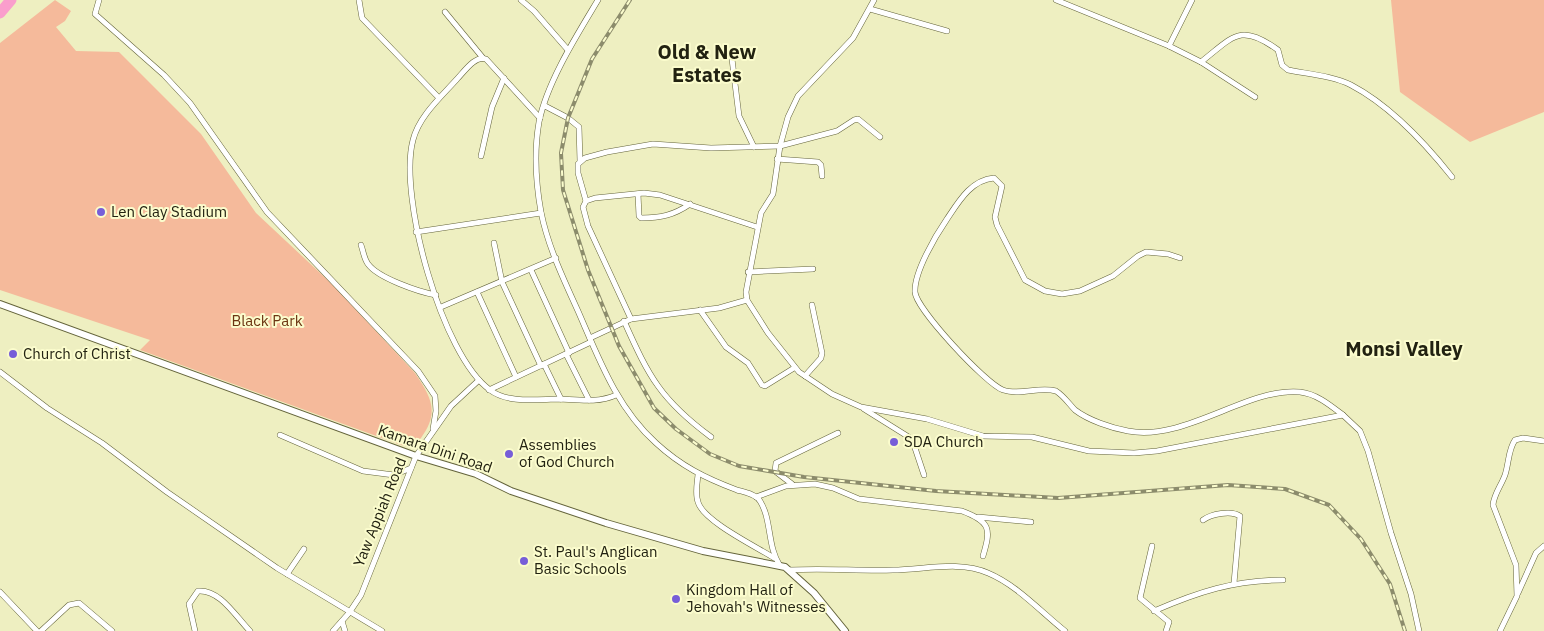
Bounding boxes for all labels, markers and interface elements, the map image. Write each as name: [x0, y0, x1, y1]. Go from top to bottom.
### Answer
district label: Old & New Estates: [658, 38, 757, 88]
place label: Len Clay Stadium: [111, 202, 227, 221]
marker: Len Clay Stadium: [95, 206, 107, 218]
park label: Black Park: [231, 311, 303, 330]
district label: Monsi Valley: [1345, 335, 1463, 362]
place label: Church of Christ: [23, 344, 131, 363]
marker: Church of Christ: [7, 348, 19, 360]
street label: Kamara Dini Road: [376, 420, 495, 477]
place label: SDA Church: [904, 432, 984, 451]
place label: Assemblies of God Church: [519, 435, 615, 471]
marker: SDA Church: [888, 436, 900, 448]
marker: Assemblies of God Church: [503, 448, 515, 460]
street label: Yaw Appiah Road: [349, 454, 410, 569]
place label: St. Paul's Anglican Basic Schools: [534, 542, 658, 578]
marker: St. Paul's Anglican Basic Schools: [518, 555, 530, 567]
place label: Kingdom Hall of Jehovah's Witnesses: [686, 580, 826, 616]
marker: Kingdom Hall of Jehovah's Witnesses: [670, 593, 682, 605]

